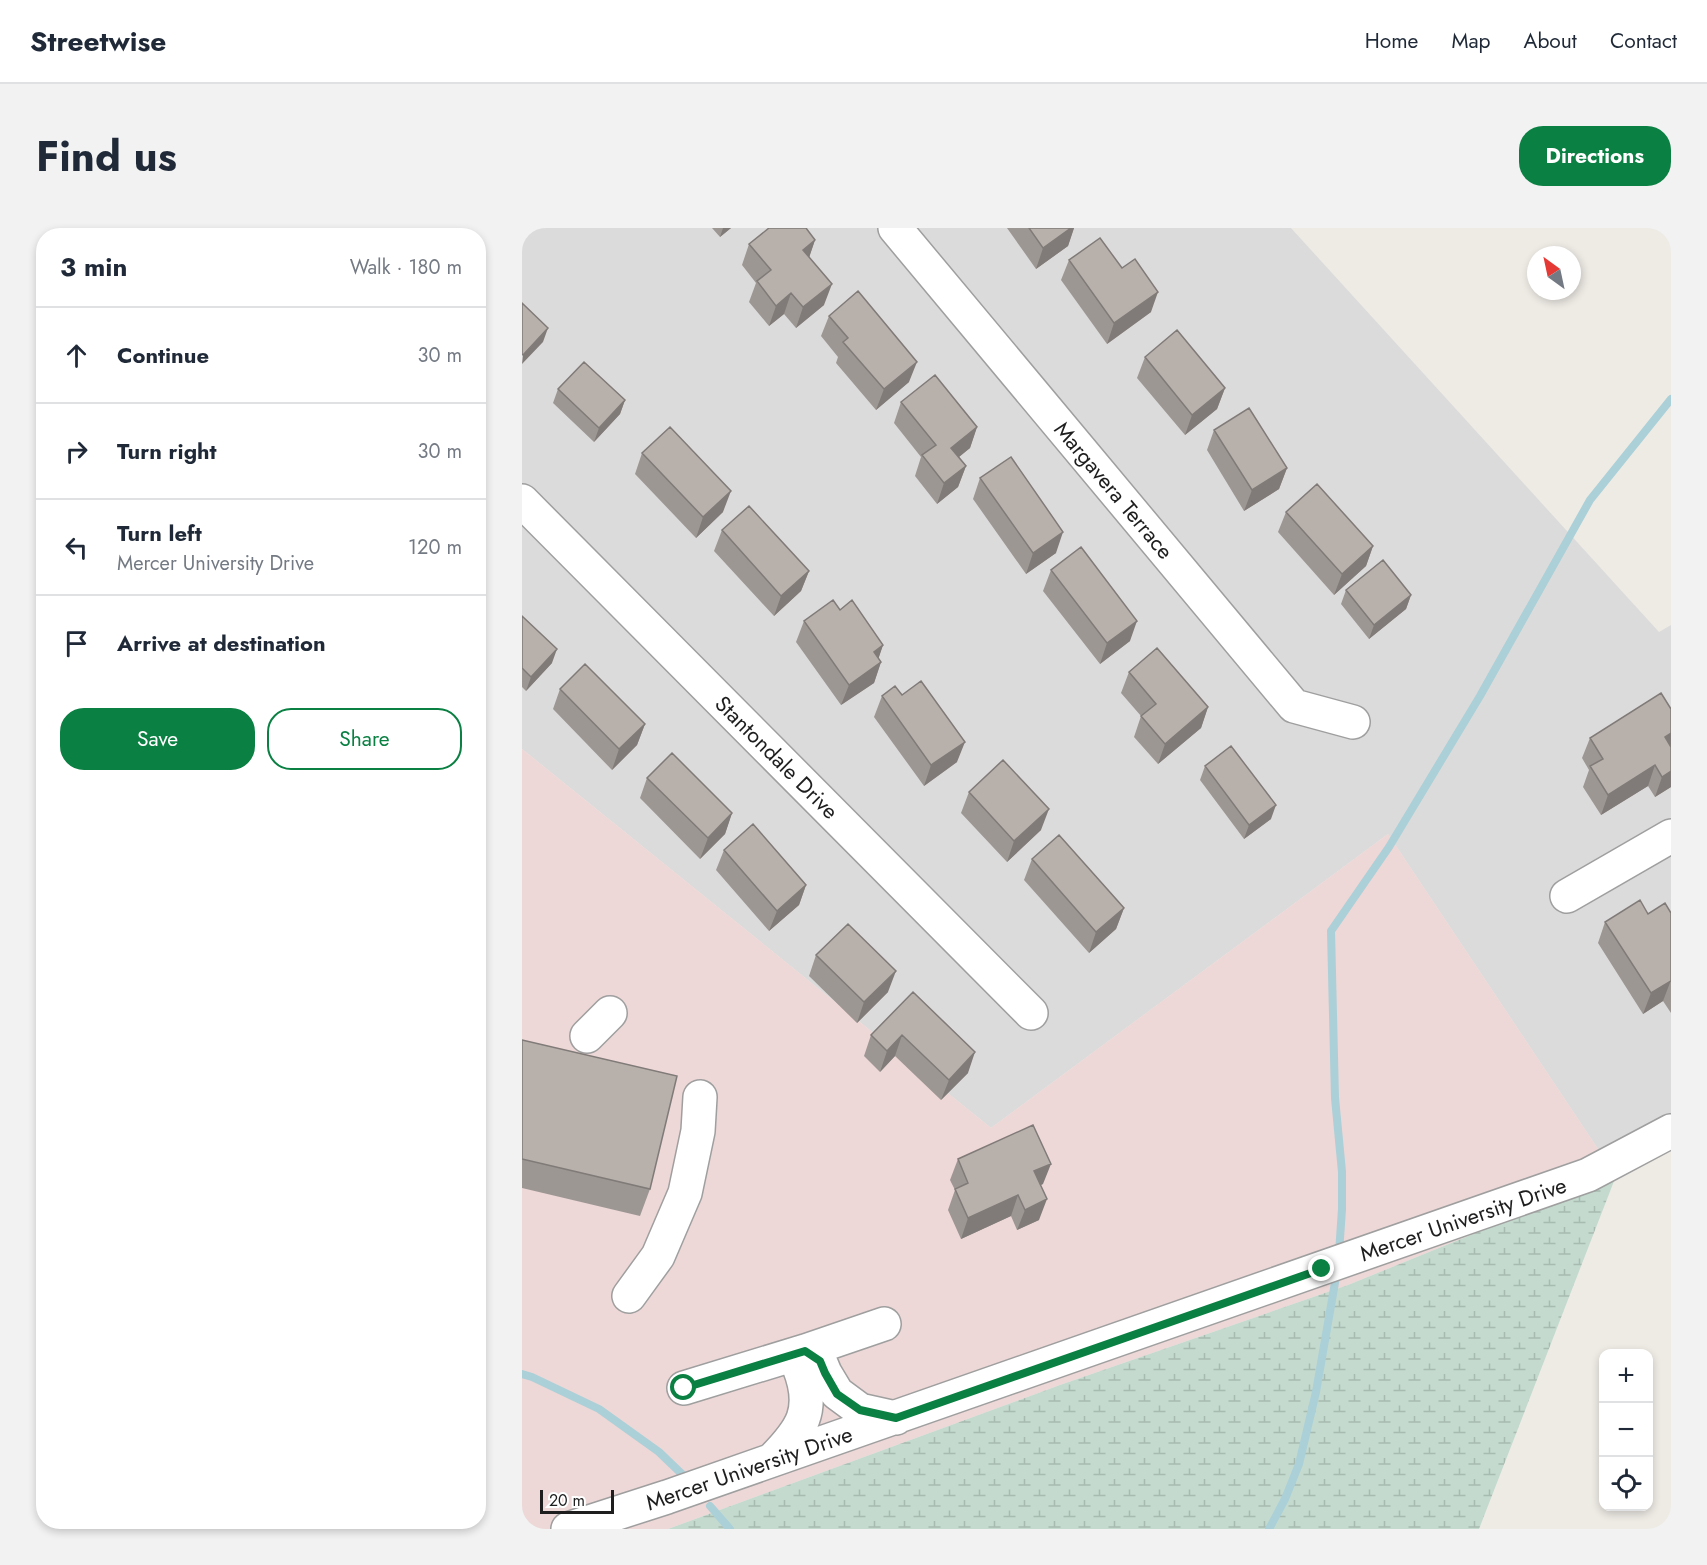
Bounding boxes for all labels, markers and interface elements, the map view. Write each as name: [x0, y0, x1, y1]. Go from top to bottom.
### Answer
text: Streetwise: [30, 21, 166, 62]
text: Home: [1365, 26, 1418, 56]
text: Map: [1451, 26, 1491, 56]
text: About: [1524, 26, 1577, 56]
text: Contact: [1610, 26, 1677, 56]
text: Find us: [36, 126, 177, 187]
button: Directions: [1519, 126, 1671, 186]
north arrow: [1527, 246, 1581, 300]
text: 3 min: [60, 248, 127, 286]
text: Walk · 180 m: [350, 253, 462, 282]
icon: ahead: [60, 339, 93, 372]
text: Continue: [117, 339, 209, 371]
text: 30 m: [417, 341, 462, 370]
street label: Margavera Terrace: [1047, 414, 1181, 566]
icon: right: [60, 435, 93, 468]
text: Turn right: [117, 435, 217, 467]
text: 30 m: [417, 437, 462, 466]
text: Turn left: [117, 517, 202, 549]
icon: left: [60, 531, 93, 564]
text: 120 m: [408, 533, 462, 562]
text: Mercer University Drive: [117, 549, 314, 578]
icon: arrive: [60, 627, 93, 660]
text: Arrive at destination: [117, 627, 326, 659]
street label: Stantondale Drive: [708, 688, 846, 826]
button: Save: [60, 708, 255, 770]
button: Share: [267, 708, 462, 770]
street label: Mercer University Drive: [1355, 1169, 1571, 1269]
route end: [1308, 1255, 1334, 1281]
map controls: [1599, 1349, 1653, 1511]
button: +: [1599, 1349, 1653, 1403]
route start: [670, 1374, 696, 1400]
button: −: [1599, 1403, 1653, 1457]
street label: Mercer University Drive: [641, 1418, 857, 1518]
button: locate: [1599, 1457, 1653, 1511]
scale bar: [540, 1487, 614, 1514]
text: 20 m: [549, 1489, 585, 1512]

